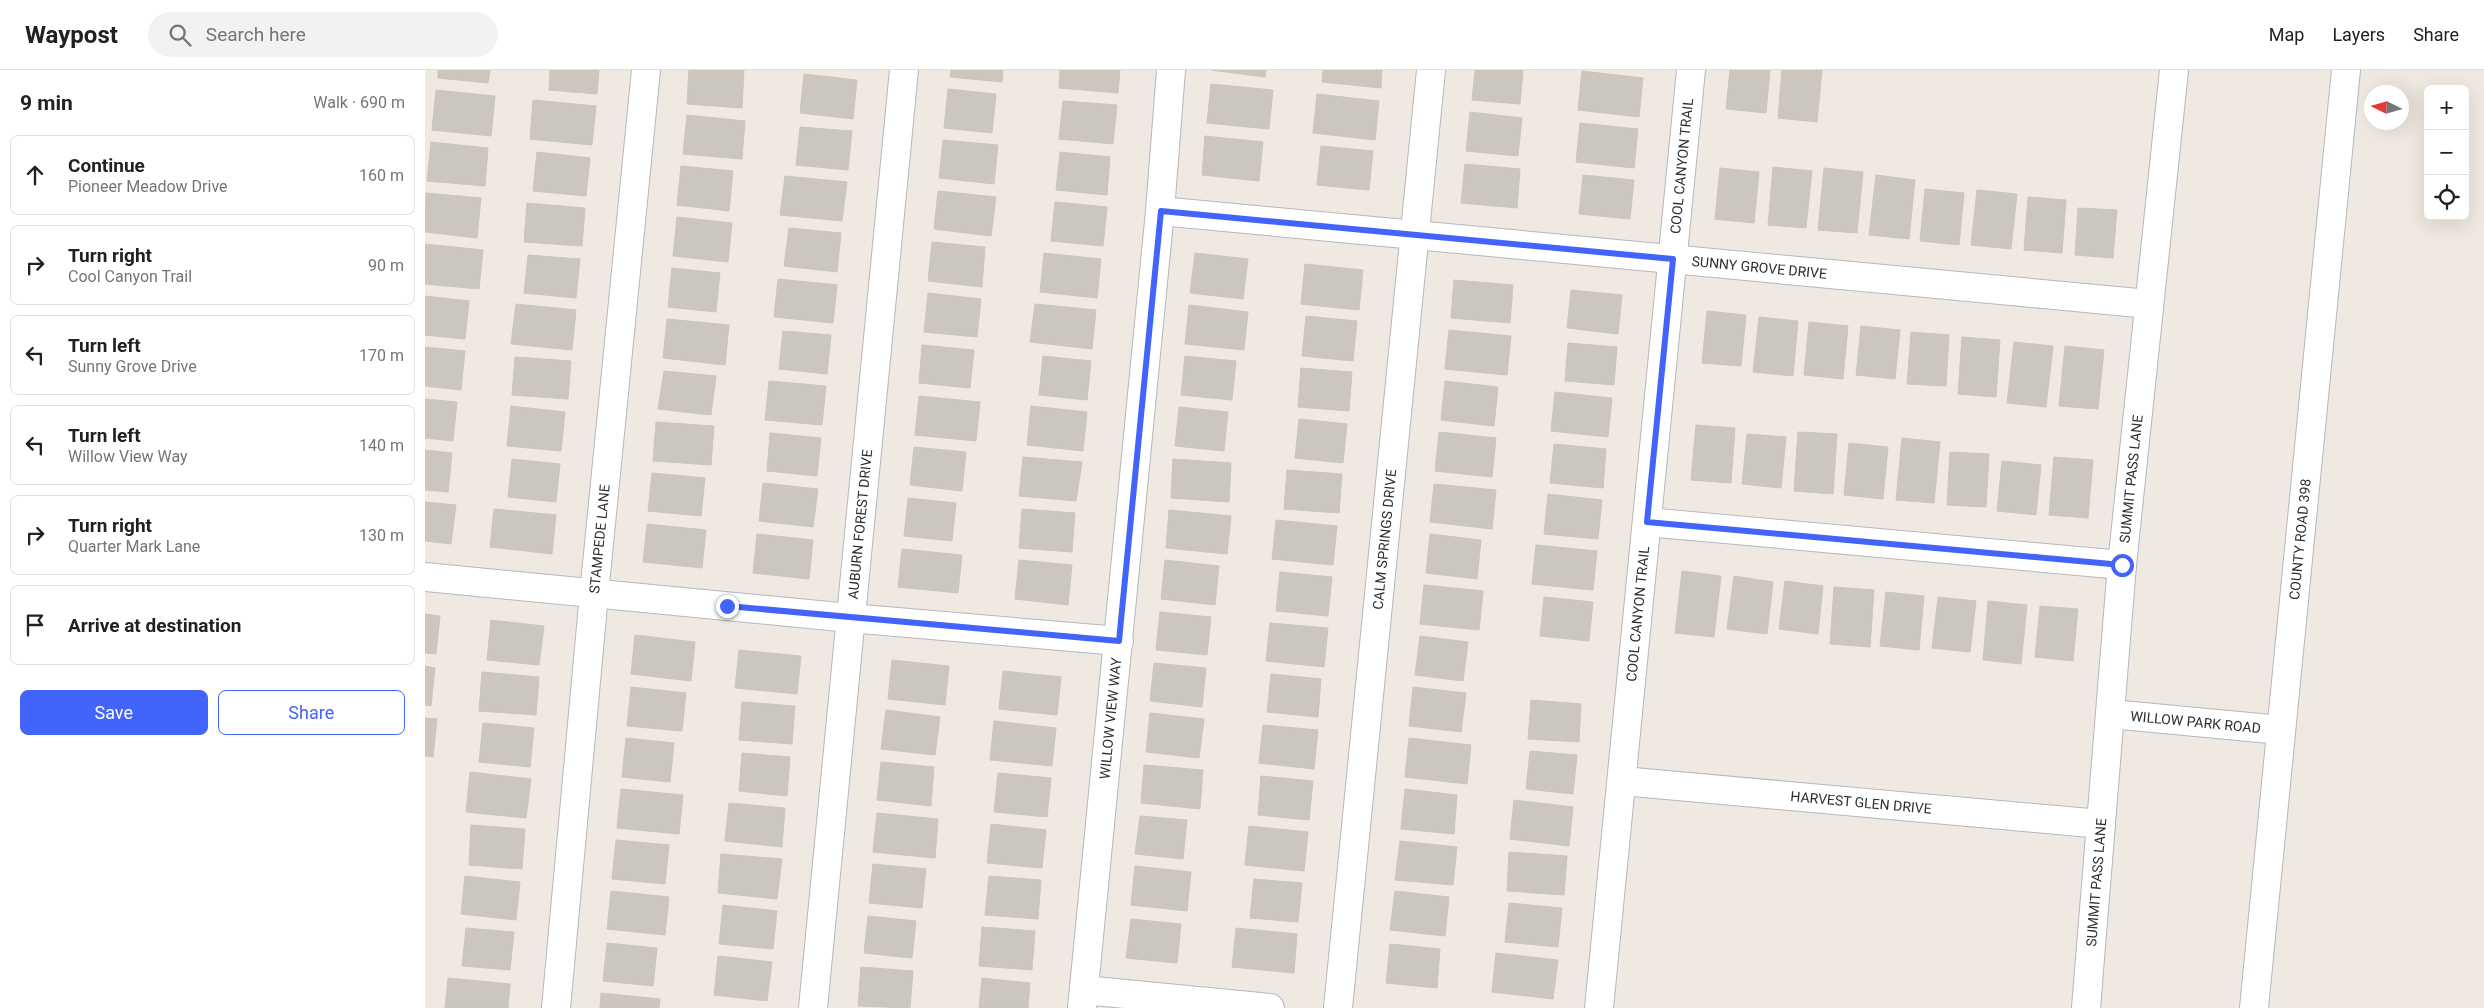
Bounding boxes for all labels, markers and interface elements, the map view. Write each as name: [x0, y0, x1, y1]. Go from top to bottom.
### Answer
search box: [148, 12, 498, 57]
text: Waypost: [25, 21, 118, 49]
icon: search: [166, 21, 194, 49]
text: Search here: [206, 23, 306, 46]
text: Map: [2269, 24, 2304, 45]
text: Layers: [2332, 24, 2385, 45]
text: Share: [2413, 24, 2459, 45]
north arrow: [2364, 85, 2409, 130]
map controls: [2424, 85, 2469, 220]
button: +: [2424, 85, 2469, 130]
text: 9 min: [20, 91, 73, 115]
text: Walk · 690 m: [313, 93, 405, 112]
street label: COOL CANYON TRAIL: [1667, 97, 1696, 235]
button: −: [2424, 130, 2469, 175]
text: Continue: [68, 154, 145, 177]
icon: ahead: [21, 161, 49, 189]
text: 160 m: [359, 166, 404, 185]
button: locate: [2424, 175, 2469, 220]
text: Pioneer Meadow Drive: [68, 177, 228, 196]
text: Turn right: [68, 244, 152, 267]
icon: right: [21, 251, 49, 279]
street label: SUNNY GROVE DRIVE: [1691, 253, 1828, 282]
text: 90 m: [368, 256, 404, 275]
text: Cool Canyon Trail: [68, 267, 192, 286]
text: Turn left: [68, 334, 141, 357]
icon: left: [21, 341, 49, 369]
text: 170 m: [359, 346, 404, 365]
text: Sunny Grove Drive: [68, 357, 197, 376]
street label: SUMMIT PASS LANE: [2116, 414, 2146, 544]
text: Turn left: [68, 424, 141, 447]
icon: left: [21, 431, 49, 459]
text: 140 m: [359, 436, 404, 455]
text: Willow View Way: [68, 447, 188, 466]
street label: AUBURN FOREST DRIVE: [845, 449, 875, 600]
street label: CALM SPRINGS DRIVE: [1370, 468, 1399, 610]
street label: COUNTY ROAD 398: [2286, 478, 2314, 601]
street label: STAMPEDE LANE: [586, 484, 613, 594]
text: Turn right: [68, 514, 152, 537]
icon: right: [21, 521, 49, 549]
text: 130 m: [359, 526, 404, 545]
text: Quarter Mark Lane: [68, 537, 200, 556]
street label: COOL CANYON TRAIL: [1623, 545, 1652, 682]
route start: [2111, 554, 2134, 577]
route end: [716, 595, 739, 618]
icon: arrive: [21, 611, 49, 639]
text: Arrive at destination: [68, 614, 241, 637]
street label: WILLOW VIEW WAY: [1096, 656, 1124, 780]
button: Save: [20, 690, 208, 735]
button: Share: [218, 690, 405, 735]
street label: WILLOW PARK ROAD: [2130, 708, 2262, 736]
street label: HARVEST GLEN DRIVE: [1790, 788, 1932, 817]
street label: SUMMIT PASS LANE: [2083, 817, 2109, 947]

